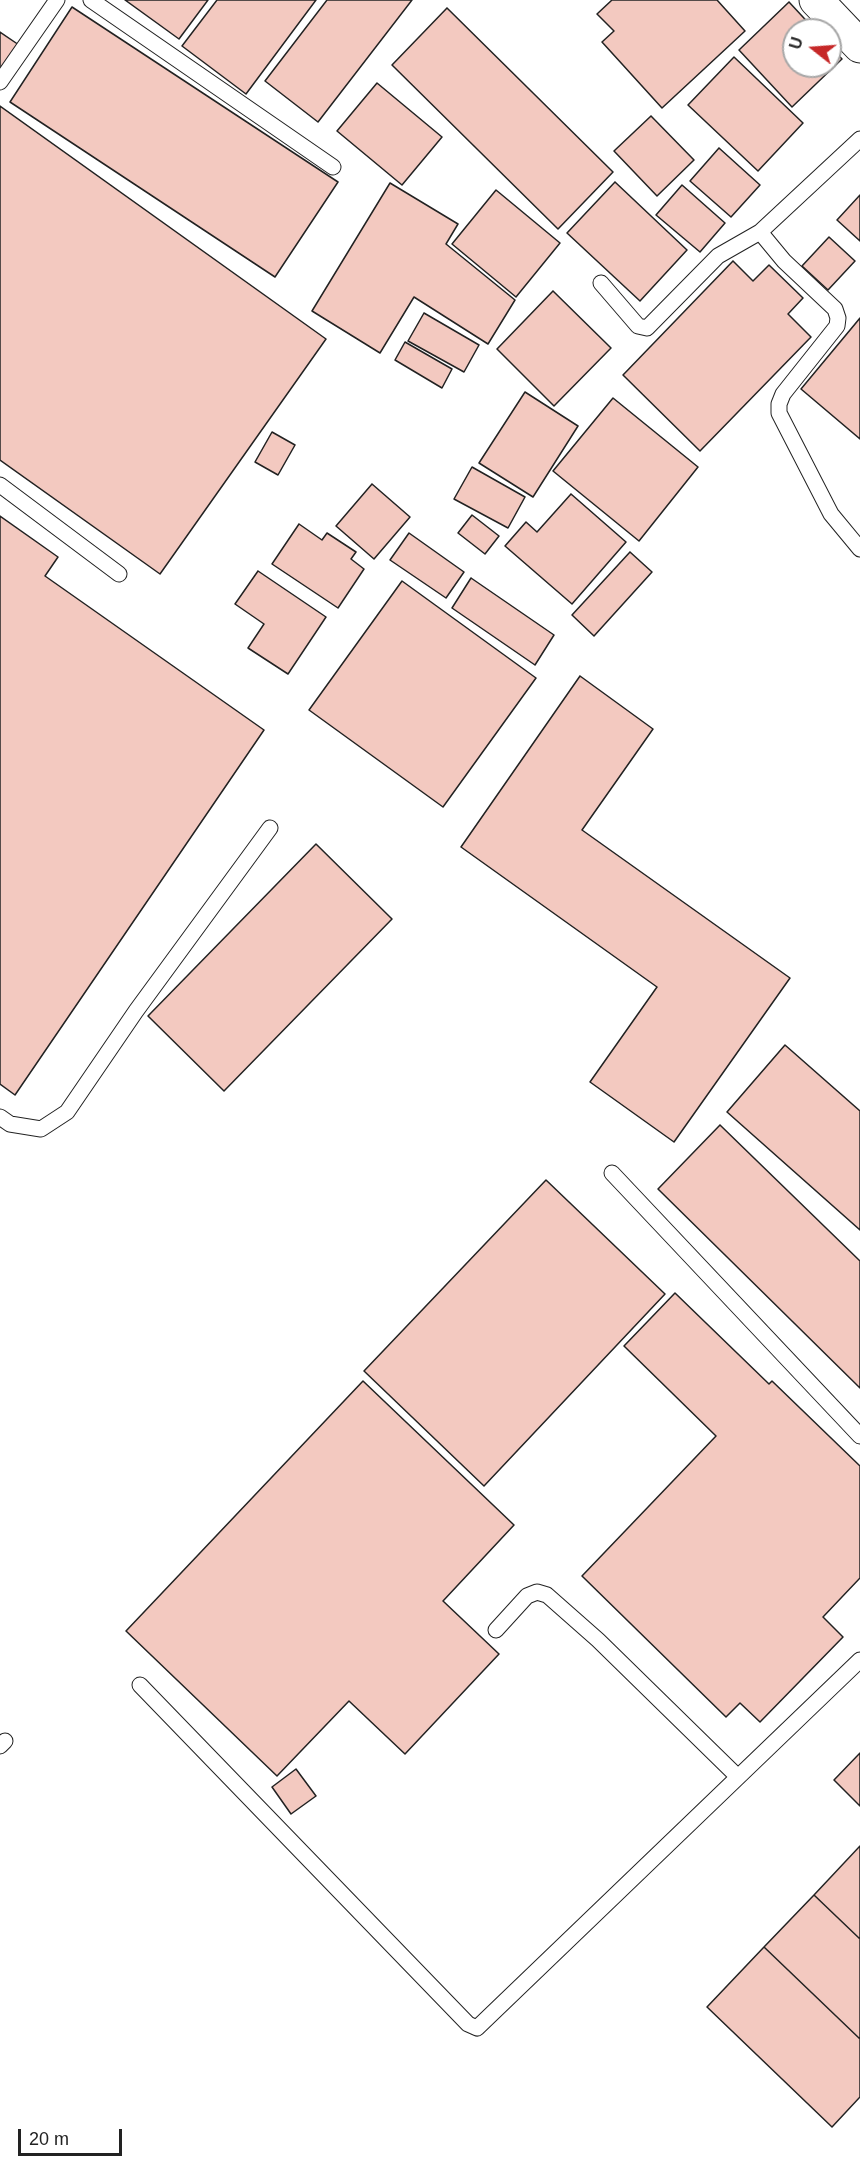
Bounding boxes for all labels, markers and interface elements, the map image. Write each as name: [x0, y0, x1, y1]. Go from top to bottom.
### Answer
north arrow: [782, 18, 842, 78]
text: U: [786, 35, 806, 51]
scale bar: [21, 2117, 124, 2155]
text: 20 m: [29, 2129, 69, 2149]

